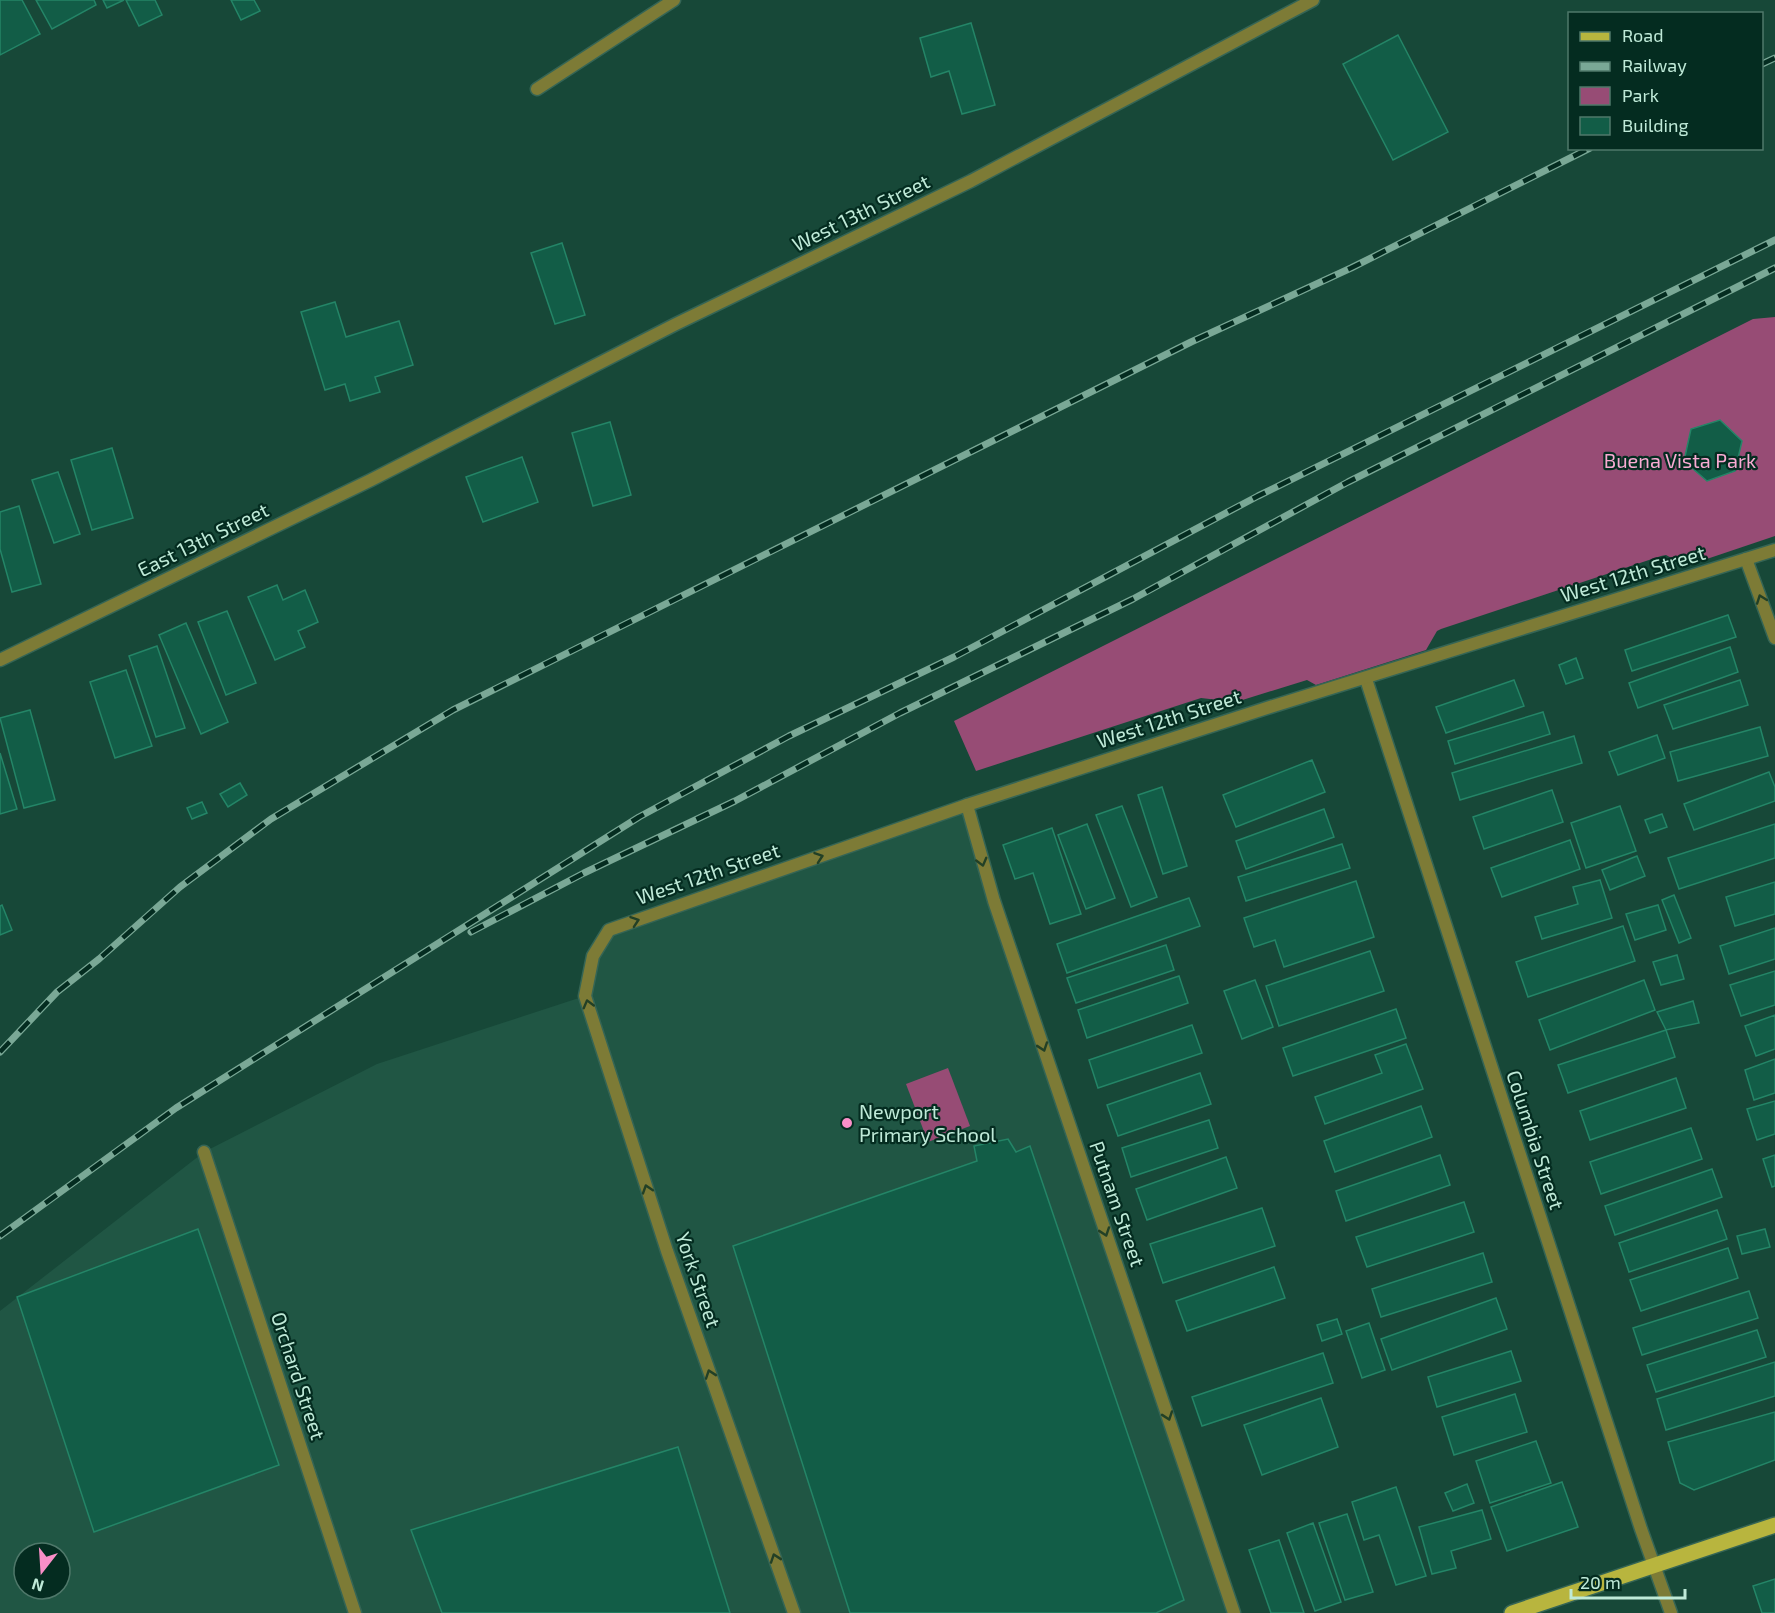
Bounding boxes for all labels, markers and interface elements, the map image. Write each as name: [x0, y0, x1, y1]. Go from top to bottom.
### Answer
legend: [1568, 12, 1763, 150]
text: Road: [1622, 24, 1663, 46]
text: Railway: [1622, 54, 1687, 76]
text: Park: [1622, 84, 1659, 106]
text: Building: [1622, 114, 1689, 136]
street label: West 13th Street: [788, 168, 934, 256]
park label: Buena Vista Park: [1604, 448, 1756, 472]
street label: East 13th Street: [133, 497, 272, 581]
street label: West 12th Street: [1557, 540, 1708, 606]
one-way arrow: [1755, 594, 1768, 605]
street label: West 12th Street: [1094, 683, 1244, 753]
street label: West 12th Street: [633, 837, 783, 909]
one-way arrow: [813, 851, 824, 864]
one-way arrow: [975, 856, 988, 866]
one-way arrow: [629, 915, 640, 928]
one-way arrow: [583, 999, 595, 1010]
one-way arrow: [1036, 1041, 1048, 1052]
street label: Columbia Street: [1502, 1067, 1570, 1213]
place label: Newport Primary School: [859, 1099, 996, 1146]
marker: Newport Primary School: [840, 1116, 854, 1130]
street label: Putnam Street: [1085, 1138, 1151, 1270]
one-way arrow: [642, 1184, 654, 1195]
one-way arrow: [1098, 1226, 1111, 1237]
street label: York Street: [671, 1229, 727, 1331]
street label: Orchard Street: [267, 1309, 331, 1443]
one-way arrow: [705, 1369, 718, 1380]
one-way arrow: [1160, 1410, 1173, 1421]
north arrow: [12, 1541, 72, 1601]
one-way arrow: [770, 1553, 782, 1564]
scale bar: [1571, 1562, 1685, 1600]
text: 20 m: [1580, 1571, 1621, 1593]
text: N: [29, 1575, 46, 1597]

